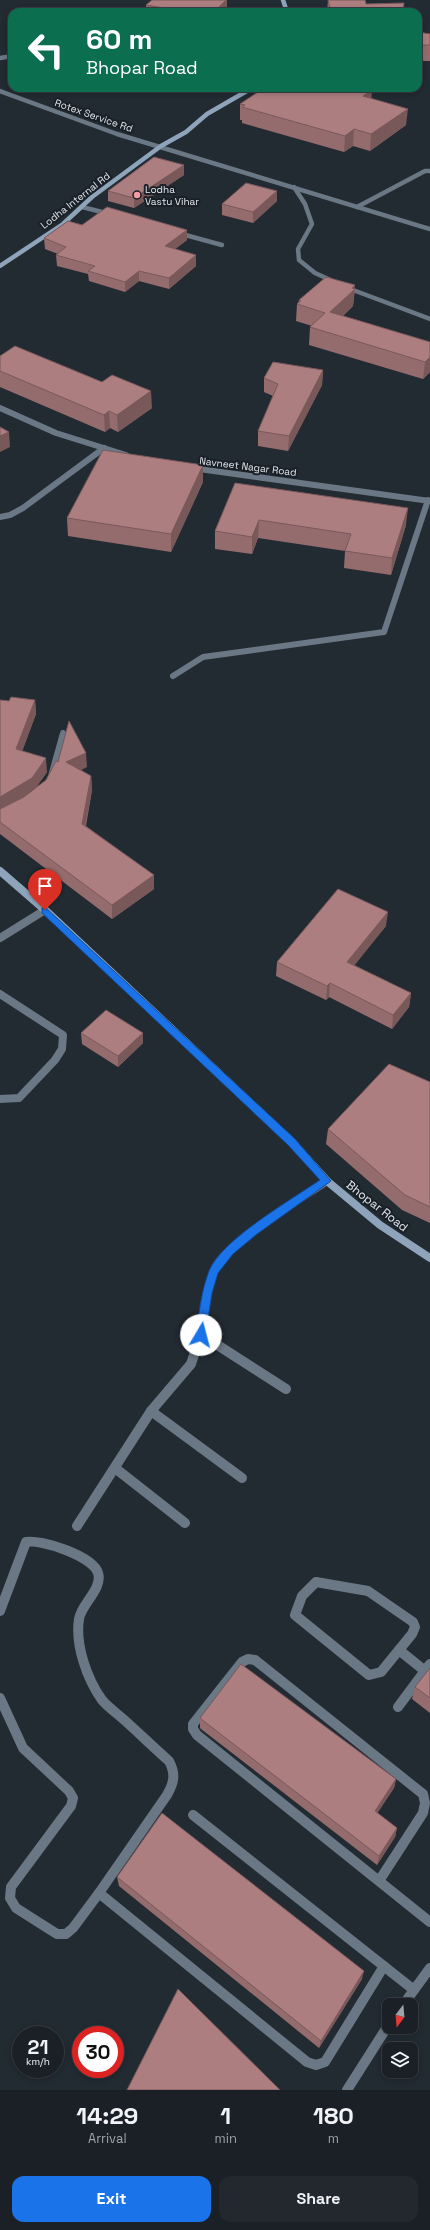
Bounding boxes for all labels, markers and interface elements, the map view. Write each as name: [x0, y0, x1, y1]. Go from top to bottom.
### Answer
text: 60 m: [86, 21, 152, 57]
icon: left: [20, 24, 72, 76]
text: Bhopar Road: [86, 56, 198, 79]
street label: Rotex Service Rd: [53, 96, 135, 135]
street label: Lodha Internal Rd: [38, 169, 113, 232]
place label: Lodha Vastu Vihar: [145, 183, 199, 208]
marker: Lodha Vastu Vihar: [132, 190, 142, 200]
street label: Navneet Nagar Road: [199, 454, 297, 479]
pin: [28, 869, 62, 910]
icon: arrive: [34, 875, 56, 897]
street label: Bhopar Road: [343, 1177, 411, 1235]
position arrow: [180, 1314, 222, 1356]
north arrow: [382, 1998, 418, 2034]
map controls: [382, 1998, 418, 2078]
speed limit sign: 30: [72, 2026, 124, 2078]
text: 21: [28, 2034, 48, 2060]
button: layers: [382, 2042, 418, 2078]
text: km/h: [26, 2055, 50, 2068]
text: 14:29: [76, 2100, 138, 2131]
text: 1: [220, 2100, 231, 2131]
text: 180: [313, 2100, 354, 2131]
text: Arrival: [88, 2130, 127, 2147]
text: min: [215, 2130, 237, 2147]
text: m: [328, 2130, 339, 2147]
button: Exit: [12, 2176, 211, 2222]
button: Share: [219, 2176, 418, 2222]

